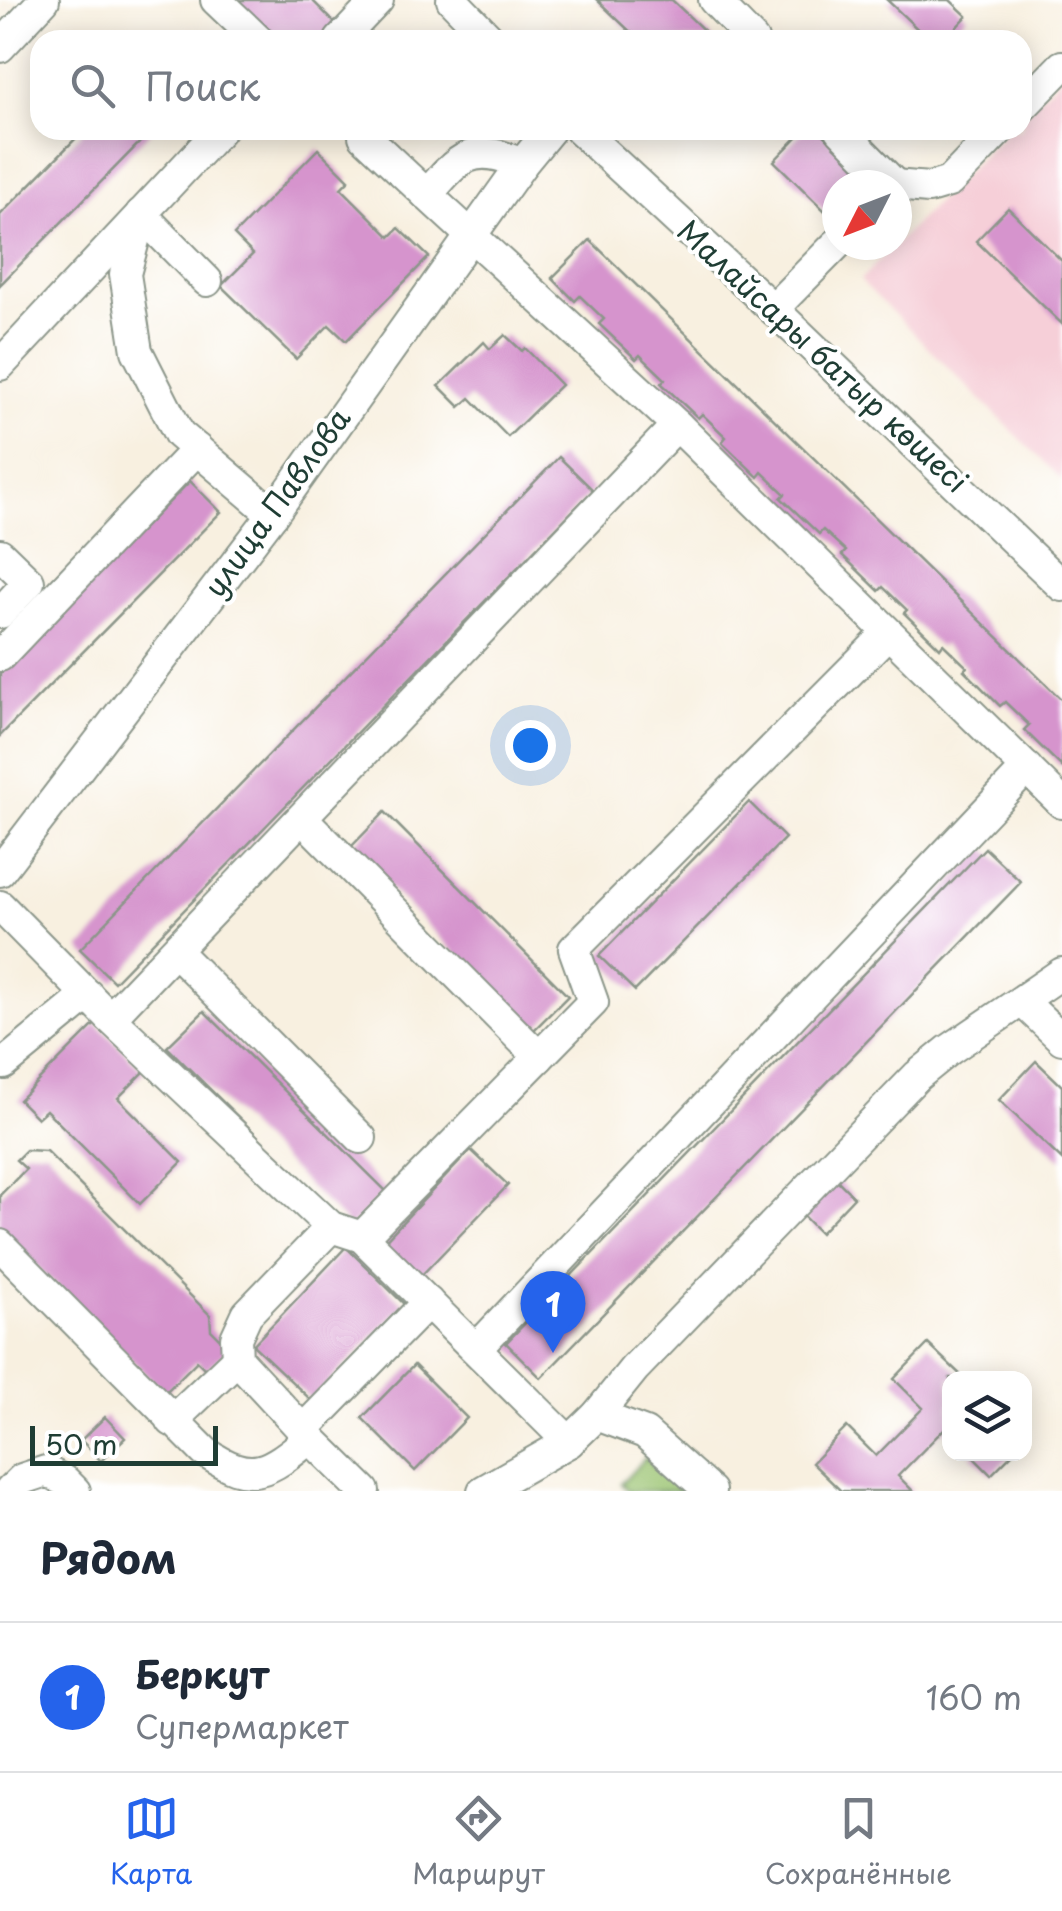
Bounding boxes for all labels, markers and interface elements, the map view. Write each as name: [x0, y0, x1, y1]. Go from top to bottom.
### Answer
search box: [30, 30, 1032, 140]
text: Поиск: [145, 57, 260, 114]
icon: search: [65, 58, 120, 113]
north arrow: [822, 170, 912, 260]
street label: Малайсары батыр көшесі: [668, 208, 979, 502]
street label: улица Павлова: [192, 397, 360, 606]
your location: [505, 720, 556, 771]
pin: 1: [520, 1270, 586, 1353]
map controls: [942, 1371, 1032, 1461]
button: layers: [942, 1371, 1032, 1461]
scale bar: [30, 1421, 218, 1466]
text: 50 m: [45, 1422, 118, 1465]
text: Рядом: [40, 1525, 177, 1588]
text: Беркут: [135, 1645, 269, 1702]
text: 1: [65, 1673, 80, 1721]
text: 160 m: [926, 1673, 1022, 1721]
text: Супермаркет: [135, 1702, 349, 1750]
tab: Карта: [110, 1791, 192, 1894]
tab: Маршрут: [412, 1791, 545, 1894]
tab: Сохранённые: [765, 1791, 952, 1894]

